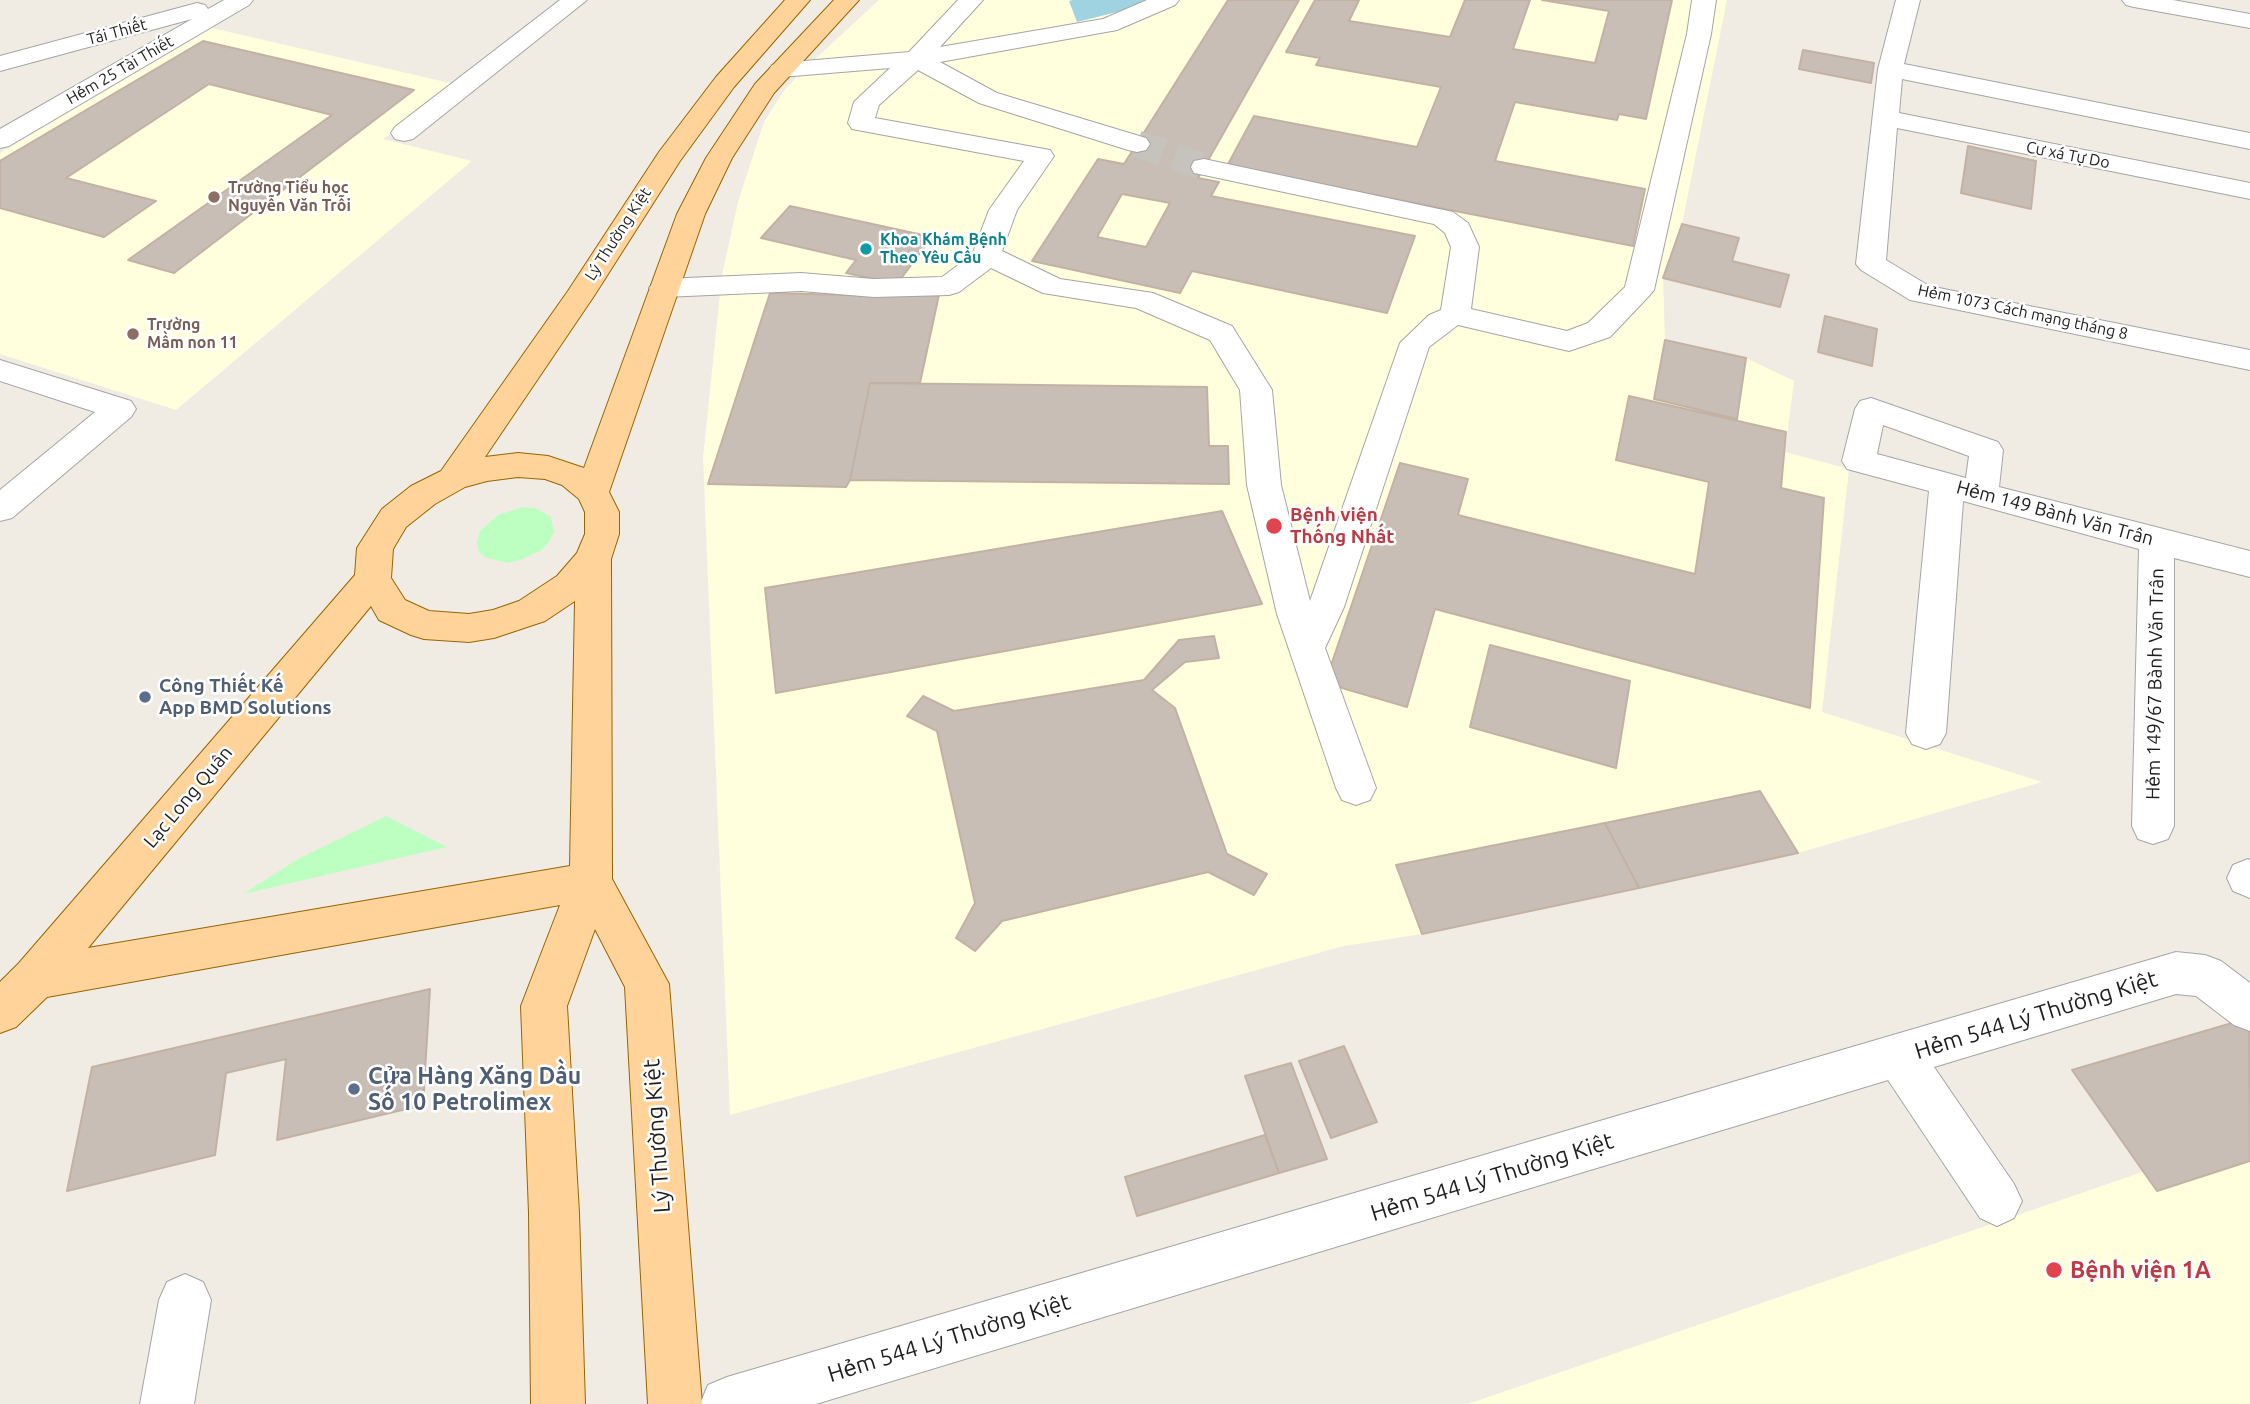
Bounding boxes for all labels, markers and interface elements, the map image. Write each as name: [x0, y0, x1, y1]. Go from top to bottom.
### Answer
street label: Tái Thiết: [85, 15, 149, 49]
street label: Hẻm 25 Tài Thiết: [63, 32, 177, 108]
street label: Cư xá Tự Do: [2025, 137, 2111, 173]
place label: Trường Tiểu học Nguyễn Văn Trỗi: [228, 178, 351, 216]
street label: Lý Thường Kiệt: [581, 184, 655, 284]
marker: Trường Tiểu học Nguyễn Văn Trỗi: [206, 189, 222, 205]
place label: Khoa Khám Bệnh Theo Yêu Cầu: [880, 230, 1007, 268]
marker: Khoa Khám Bệnh Theo Yêu Cầu: [858, 241, 874, 257]
street label: Hẻm 1073 Cách mạng tháng 8: [1916, 280, 2130, 344]
place label: Trường Mầm non 11: [147, 315, 238, 353]
marker: Trường Mầm non 11: [125, 326, 141, 342]
street label: Hẻm 149 Bành Văn Trân: [1954, 476, 2156, 550]
place label: Bệnh viện Thống Nhất: [1290, 504, 1395, 548]
marker: Bệnh viện Thống Nhất: [1264, 516, 1284, 536]
street label: Hẻm 149/67 Bành Văn Trân: [2142, 568, 2168, 800]
place label: Công Thiết Kế App BMD Solutions: [159, 675, 332, 719]
marker: Công Thiết Kế App BMD Solutions: [137, 689, 153, 705]
street label: Lạc Long Quân: [139, 742, 237, 852]
street label: Hẻm 544 Lý Thường Kiệt: [1911, 965, 2161, 1065]
street label: Lý Thường Kiệt: [638, 1058, 676, 1214]
place label: Cửa Hàng Xăng Dầu Số 10 Petrolimex: [368, 1062, 581, 1116]
marker: Cửa Hàng Xăng Dầu Số 10 Petrolimex: [346, 1081, 362, 1097]
street label: Hẻm 544 Lý Thường Kiệt: [1367, 1127, 1617, 1227]
place label: Bệnh viện 1A: [2070, 1256, 2211, 1284]
marker: Bệnh viện 1A: [2044, 1260, 2064, 1280]
street label: Hẻm 544 Lý Thường Kiệt: [824, 1288, 1074, 1388]

